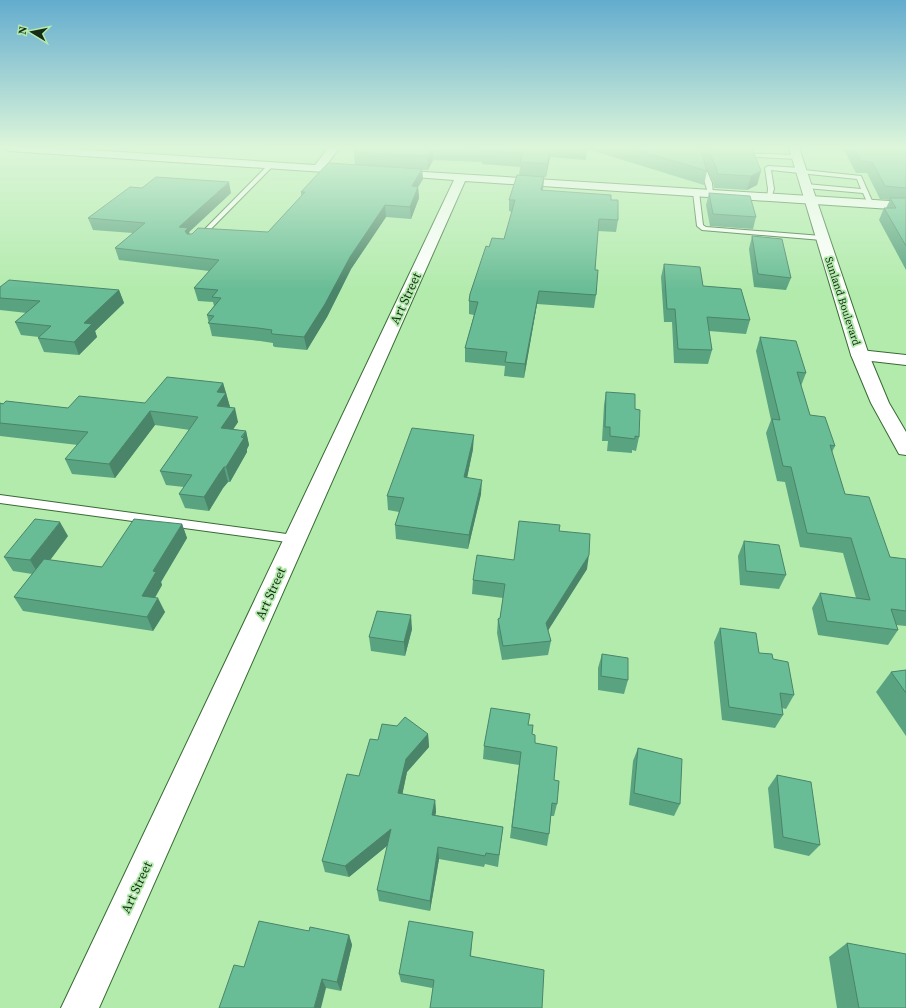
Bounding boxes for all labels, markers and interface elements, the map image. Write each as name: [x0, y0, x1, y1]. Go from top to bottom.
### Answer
north arrow: [12, 12, 52, 52]
text: N: [15, 25, 31, 36]
street label: Sunland Boulevard: [821, 255, 864, 348]
street label: Art Street: [386, 269, 425, 327]
street label: Art Street: [251, 564, 290, 622]
street label: Art Street: [117, 858, 156, 916]

